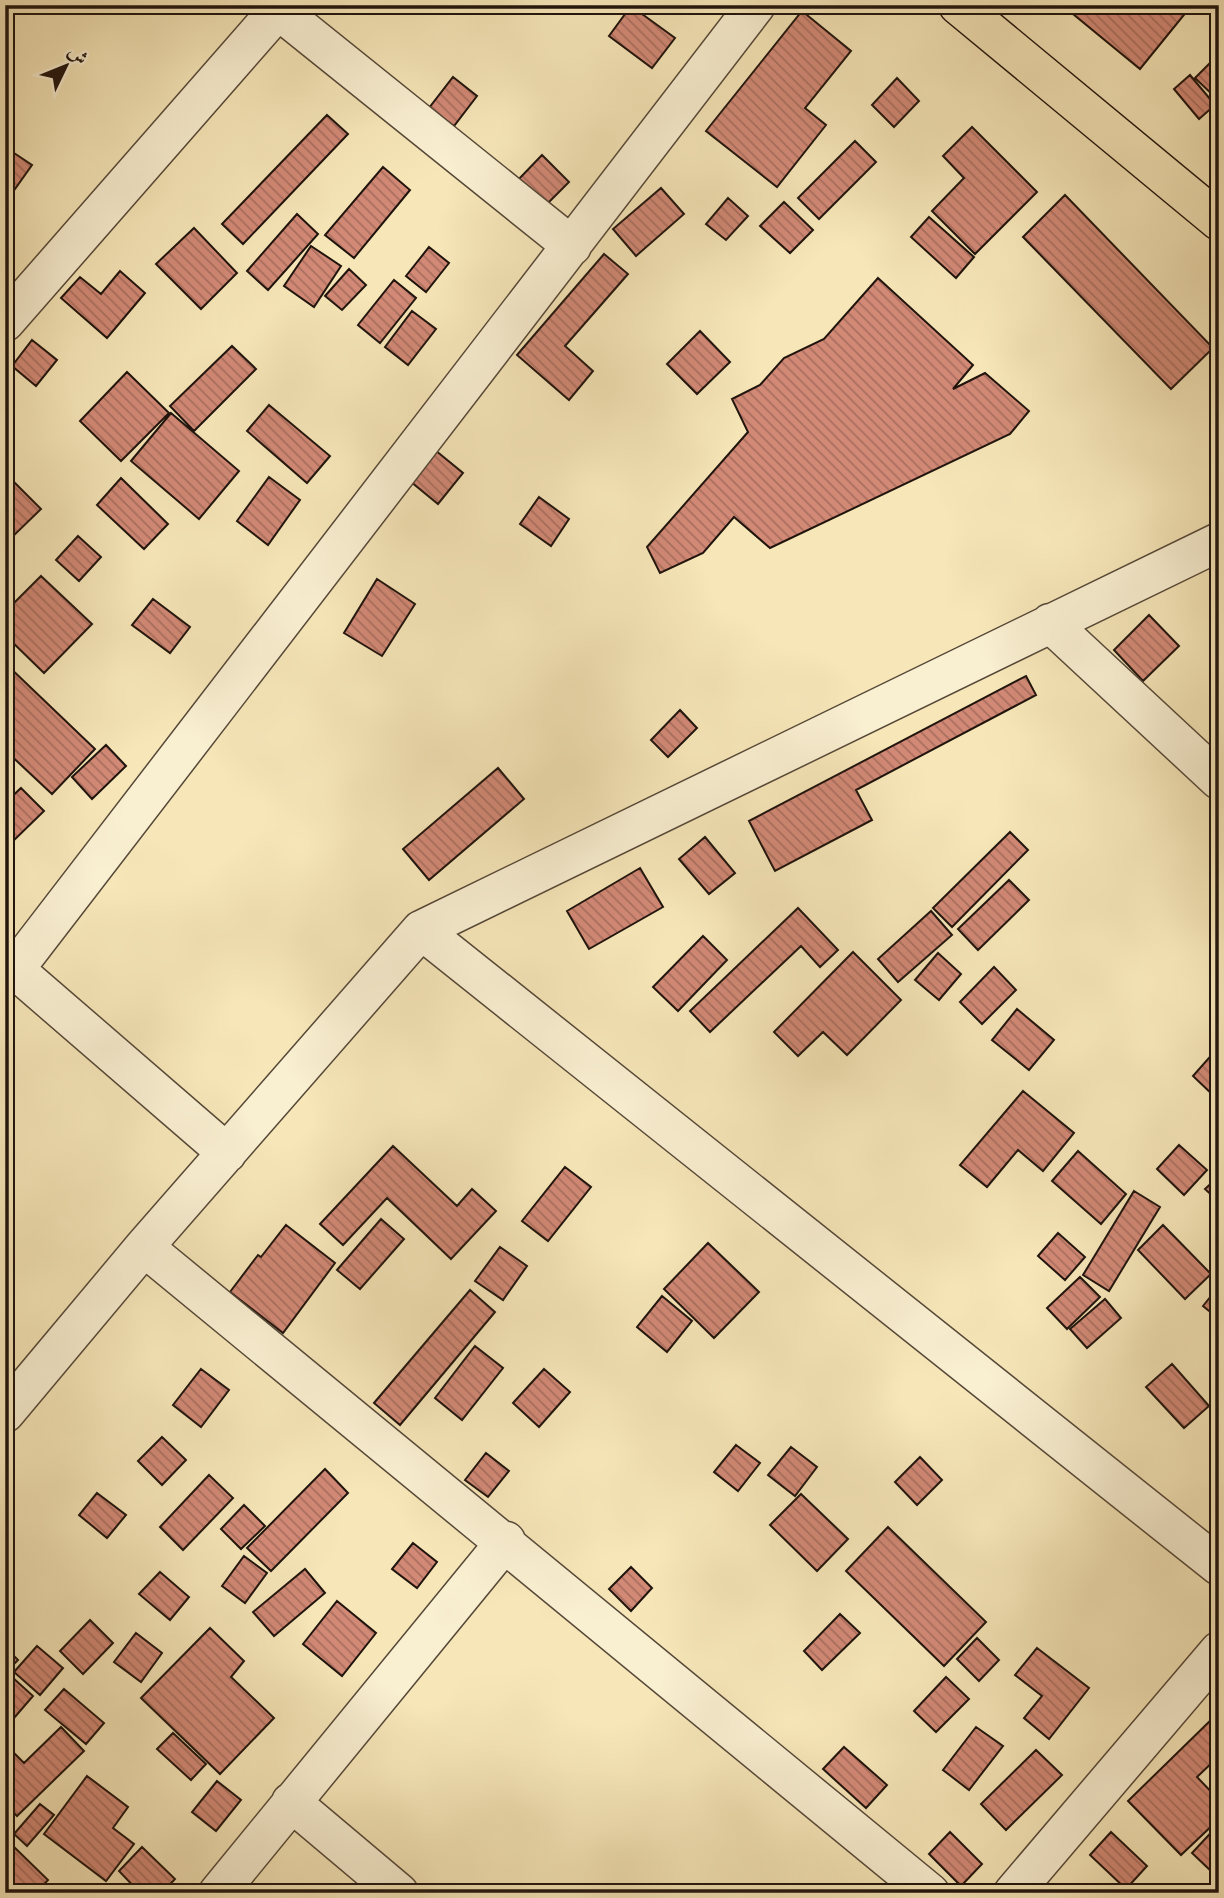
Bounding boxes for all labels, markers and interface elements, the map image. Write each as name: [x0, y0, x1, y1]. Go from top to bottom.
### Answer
north arrow: [32, 32, 102, 102]
text: ش: [62, 39, 94, 71]

